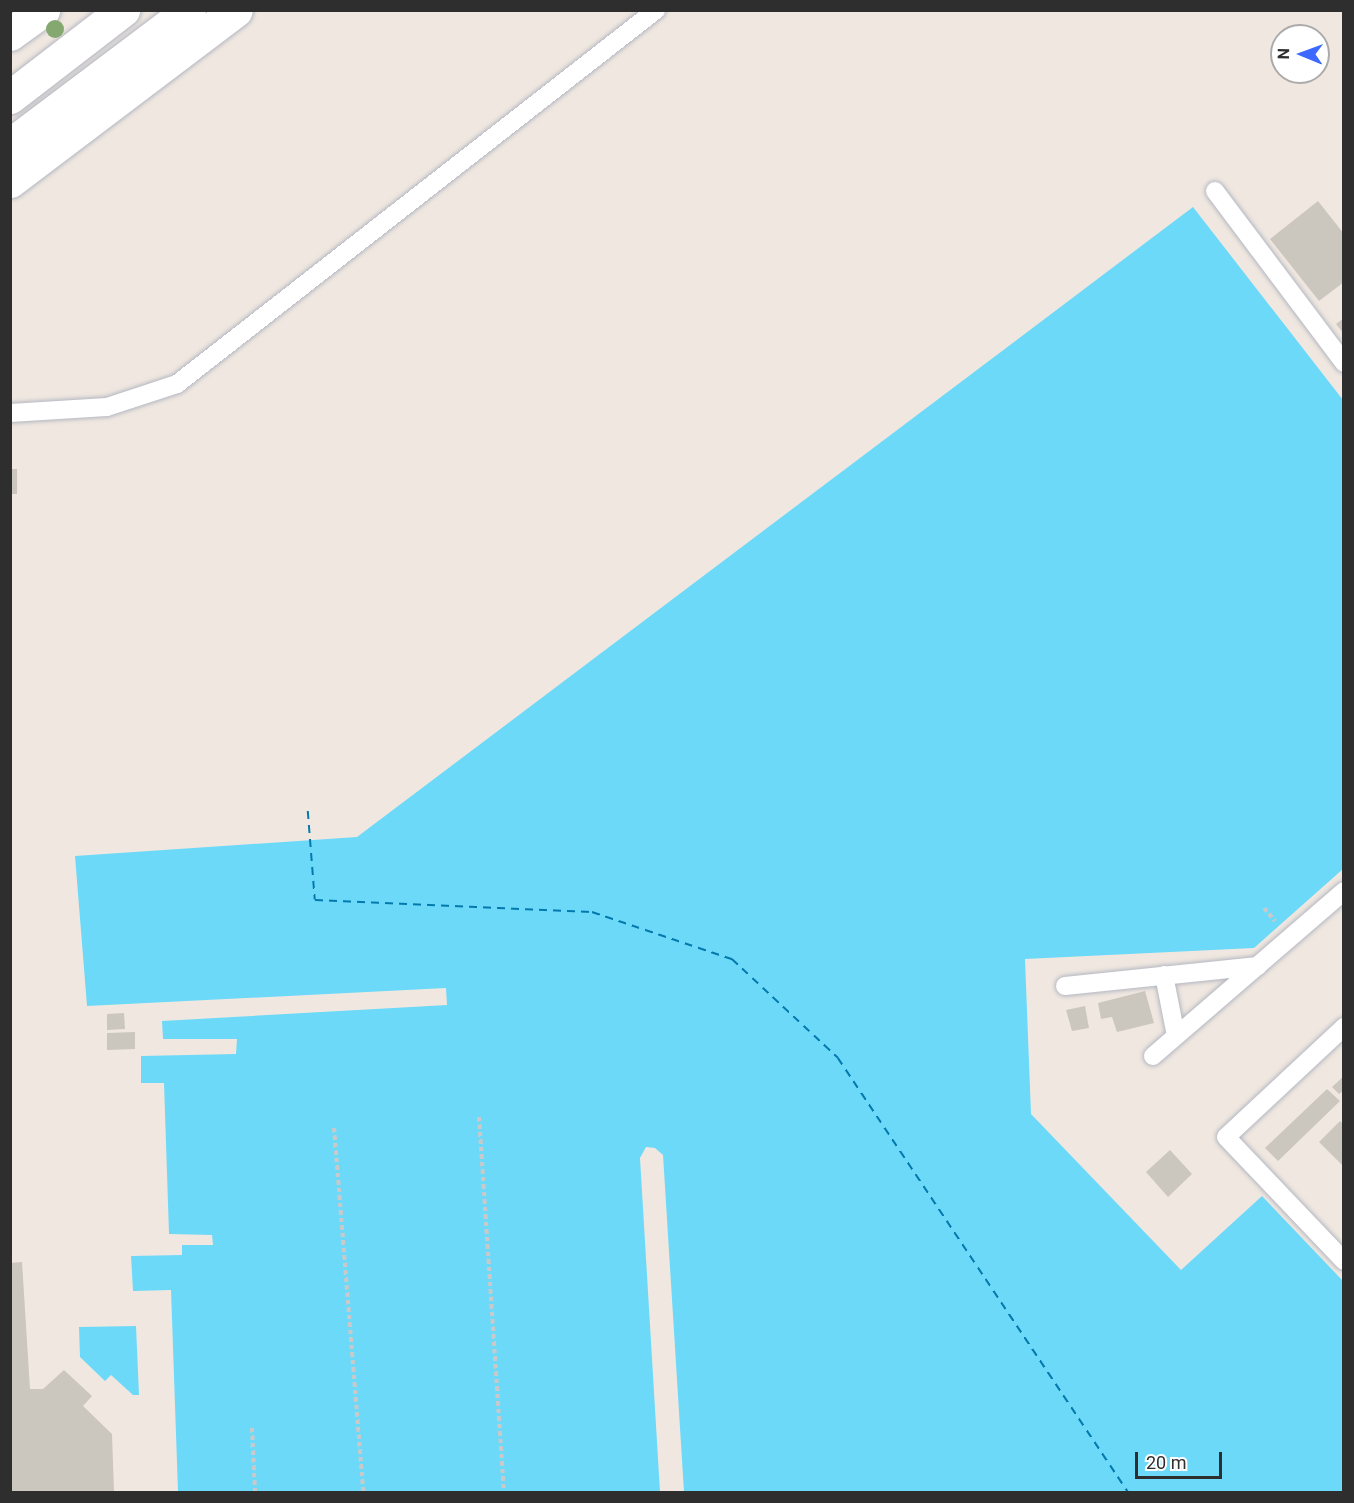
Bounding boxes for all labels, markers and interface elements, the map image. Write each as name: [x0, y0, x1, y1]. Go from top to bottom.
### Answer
north arrow: [1270, 24, 1330, 84]
text: N: [1274, 48, 1293, 60]
scale bar: [1138, 1440, 1225, 1478]
text: 20 m: [1146, 1452, 1186, 1473]

